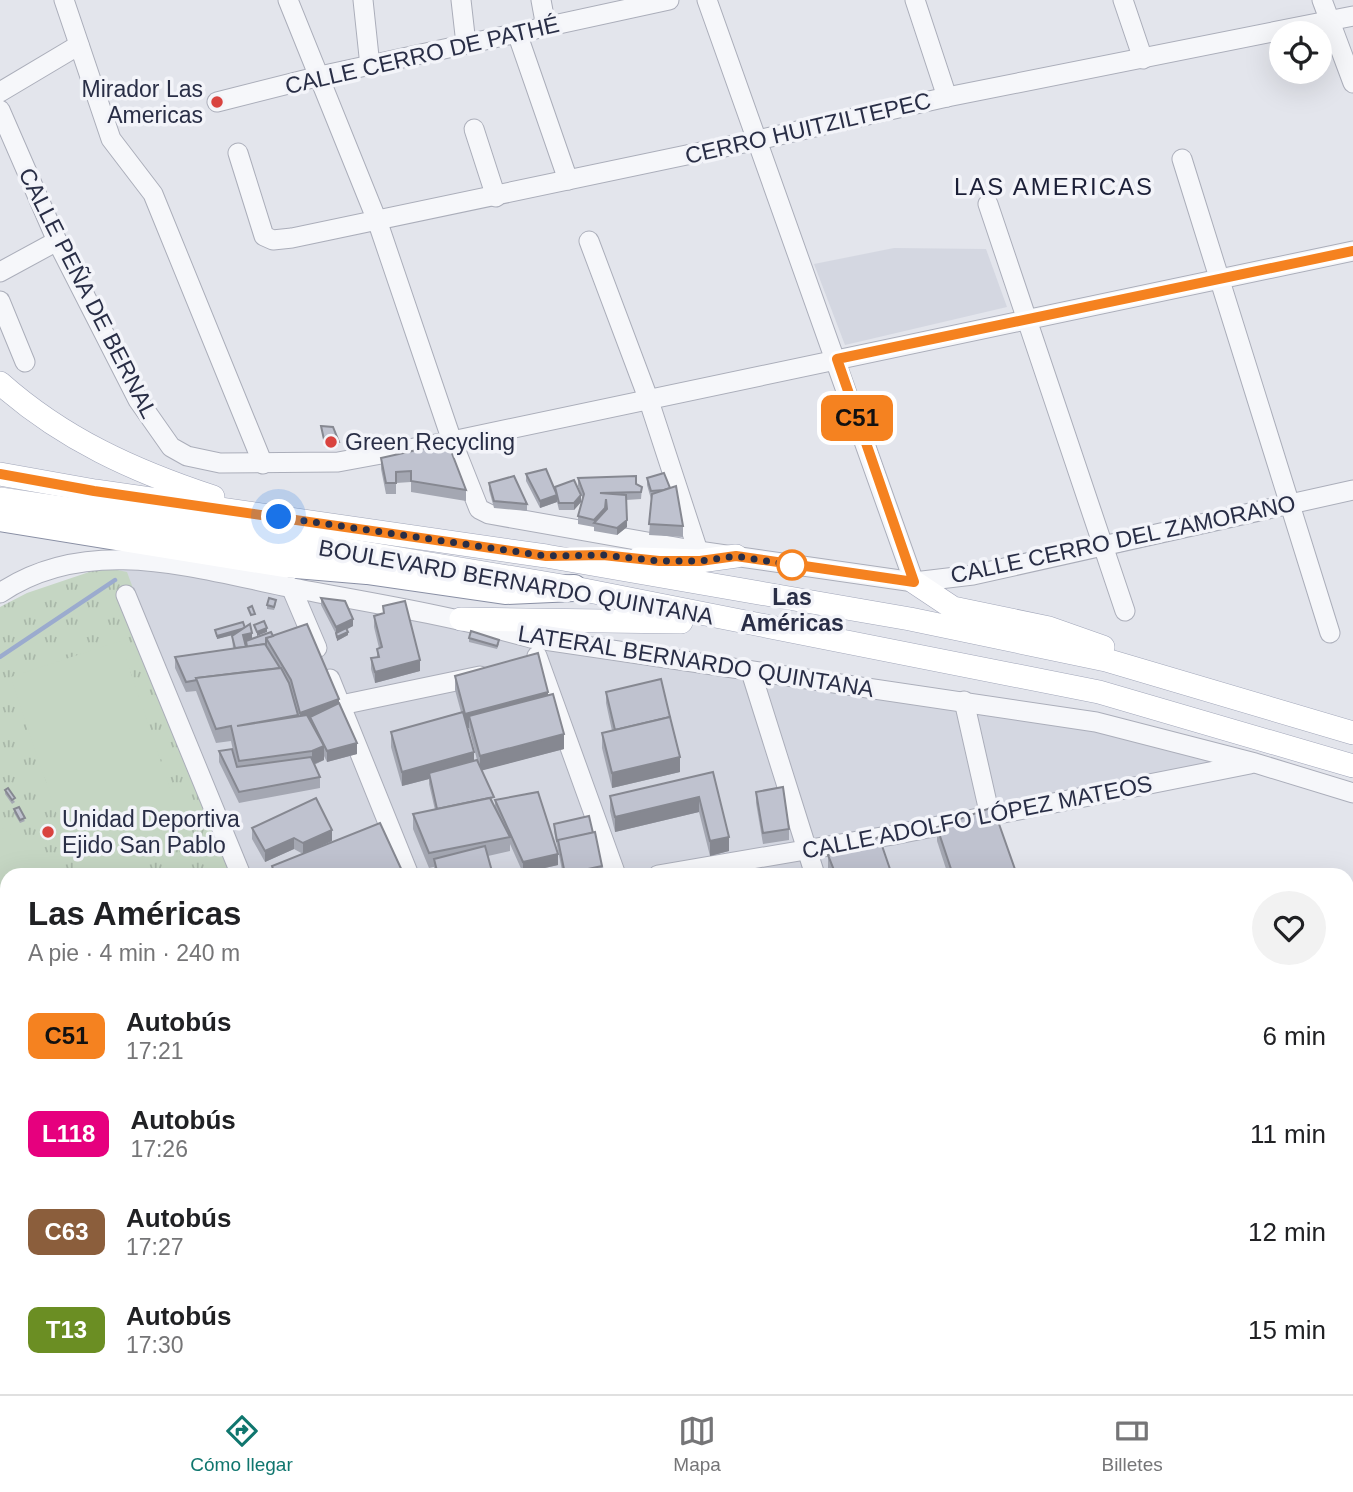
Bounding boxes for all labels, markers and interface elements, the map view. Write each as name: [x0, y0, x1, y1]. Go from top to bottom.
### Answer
street label: CALLE CERRO DE PATHÉ: [283, 11, 561, 99]
map controls: [1269, 21, 1332, 84]
button: locate: [1269, 21, 1332, 84]
place label: Mirador Las Americas: [82, 76, 203, 128]
street label: CERRO HUITZILTEPEC: [683, 87, 933, 169]
marker: Mirador Las Americas: [209, 94, 225, 110]
street label: CALLE PEÑA DE BERNAL: [13, 164, 163, 423]
district label: LAS AMERICAS: [954, 173, 1154, 200]
line badge: C51: [817, 395, 897, 441]
text: C51: [835, 404, 879, 431]
place label: Green Recycling: [345, 429, 515, 455]
marker: Green Recycling: [323, 434, 339, 450]
street label: CALLE CERRO DEL ZAMORANO: [948, 490, 1298, 588]
your location: [261, 499, 296, 534]
street label: BOULEVARD BERNARDO QUINTANA: [317, 534, 716, 630]
marker: Las Américas: [777, 550, 807, 580]
place label: Las Américas: [740, 584, 844, 636]
street label: LATERAL BERNARDO QUINTANA: [516, 620, 876, 702]
street label: CALLE ADOLFO LÓPEZ MATEOS: [800, 770, 1154, 864]
place label: Unidad Deportiva Ejido San Pablo: [62, 806, 240, 858]
marker: Unidad Deportiva Ejido San Pablo: [40, 824, 56, 840]
button: heart: [1252, 891, 1326, 965]
text: Las Américas: [28, 895, 241, 932]
text: A pie · 4 min · 240 m: [28, 940, 240, 966]
text: Autobús: [126, 1007, 231, 1037]
text: 6 min: [1262, 1021, 1326, 1051]
text: C51: [44, 1022, 89, 1049]
text: 17:21: [126, 1038, 184, 1064]
text: Autobús: [130, 1105, 236, 1135]
text: 11 min: [1250, 1119, 1326, 1149]
text: L118: [42, 1120, 95, 1147]
text: 17:26: [130, 1136, 188, 1162]
text: Autobús: [126, 1203, 231, 1233]
text: 12 min: [1248, 1217, 1326, 1247]
text: C63: [44, 1218, 89, 1245]
text: 17:27: [126, 1234, 184, 1260]
text: Autobús: [126, 1301, 231, 1331]
text: 15 min: [1248, 1315, 1326, 1345]
text: T13: [46, 1316, 87, 1343]
text: 17:30: [126, 1332, 184, 1358]
tab: Cómo llegar: [190, 1412, 293, 1476]
tab: Mapa: [673, 1412, 721, 1476]
tab: Billetes: [1101, 1412, 1163, 1476]

